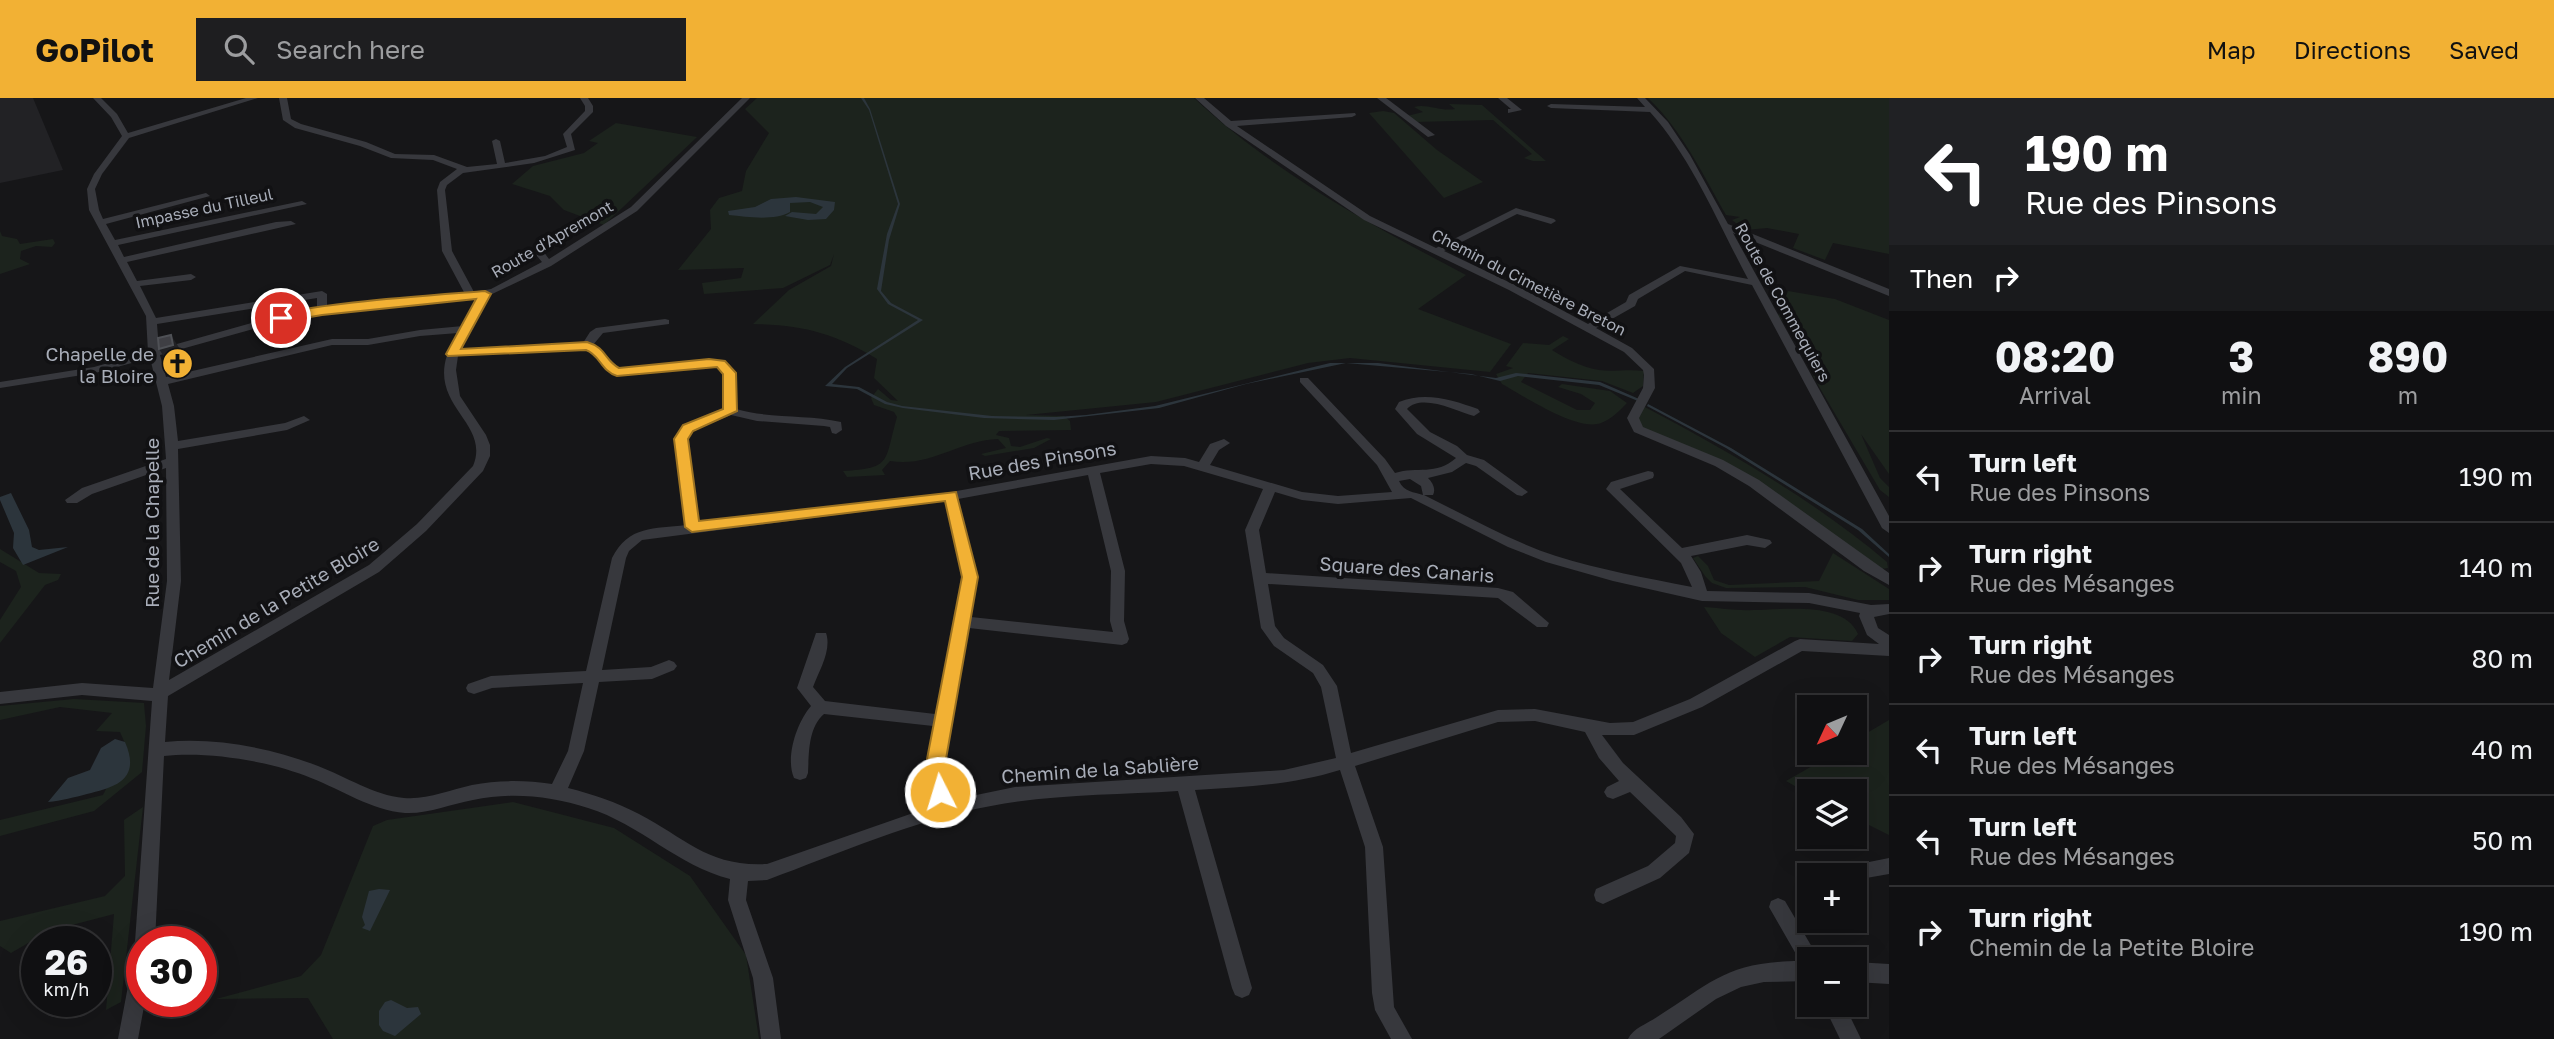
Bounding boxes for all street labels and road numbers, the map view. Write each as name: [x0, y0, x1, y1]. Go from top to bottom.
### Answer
street label: Impasse du Tilleul: [133, 184, 275, 232]
street label: Route d'Apremont: [487, 196, 617, 282]
street label: Route de Commequiers: [1731, 219, 1835, 385]
street label: Chemin du Cimetière Breton: [1428, 224, 1630, 340]
street label: Rue des Pinsons: [966, 436, 1118, 484]
street label: Rue de la Chapelle: [140, 438, 163, 608]
street label: Chemin de la Petite Bloire: [169, 531, 383, 673]
street label: Square des Canaris: [1319, 551, 1495, 587]
street label: Chemin de la Sablière: [1000, 751, 1200, 787]

